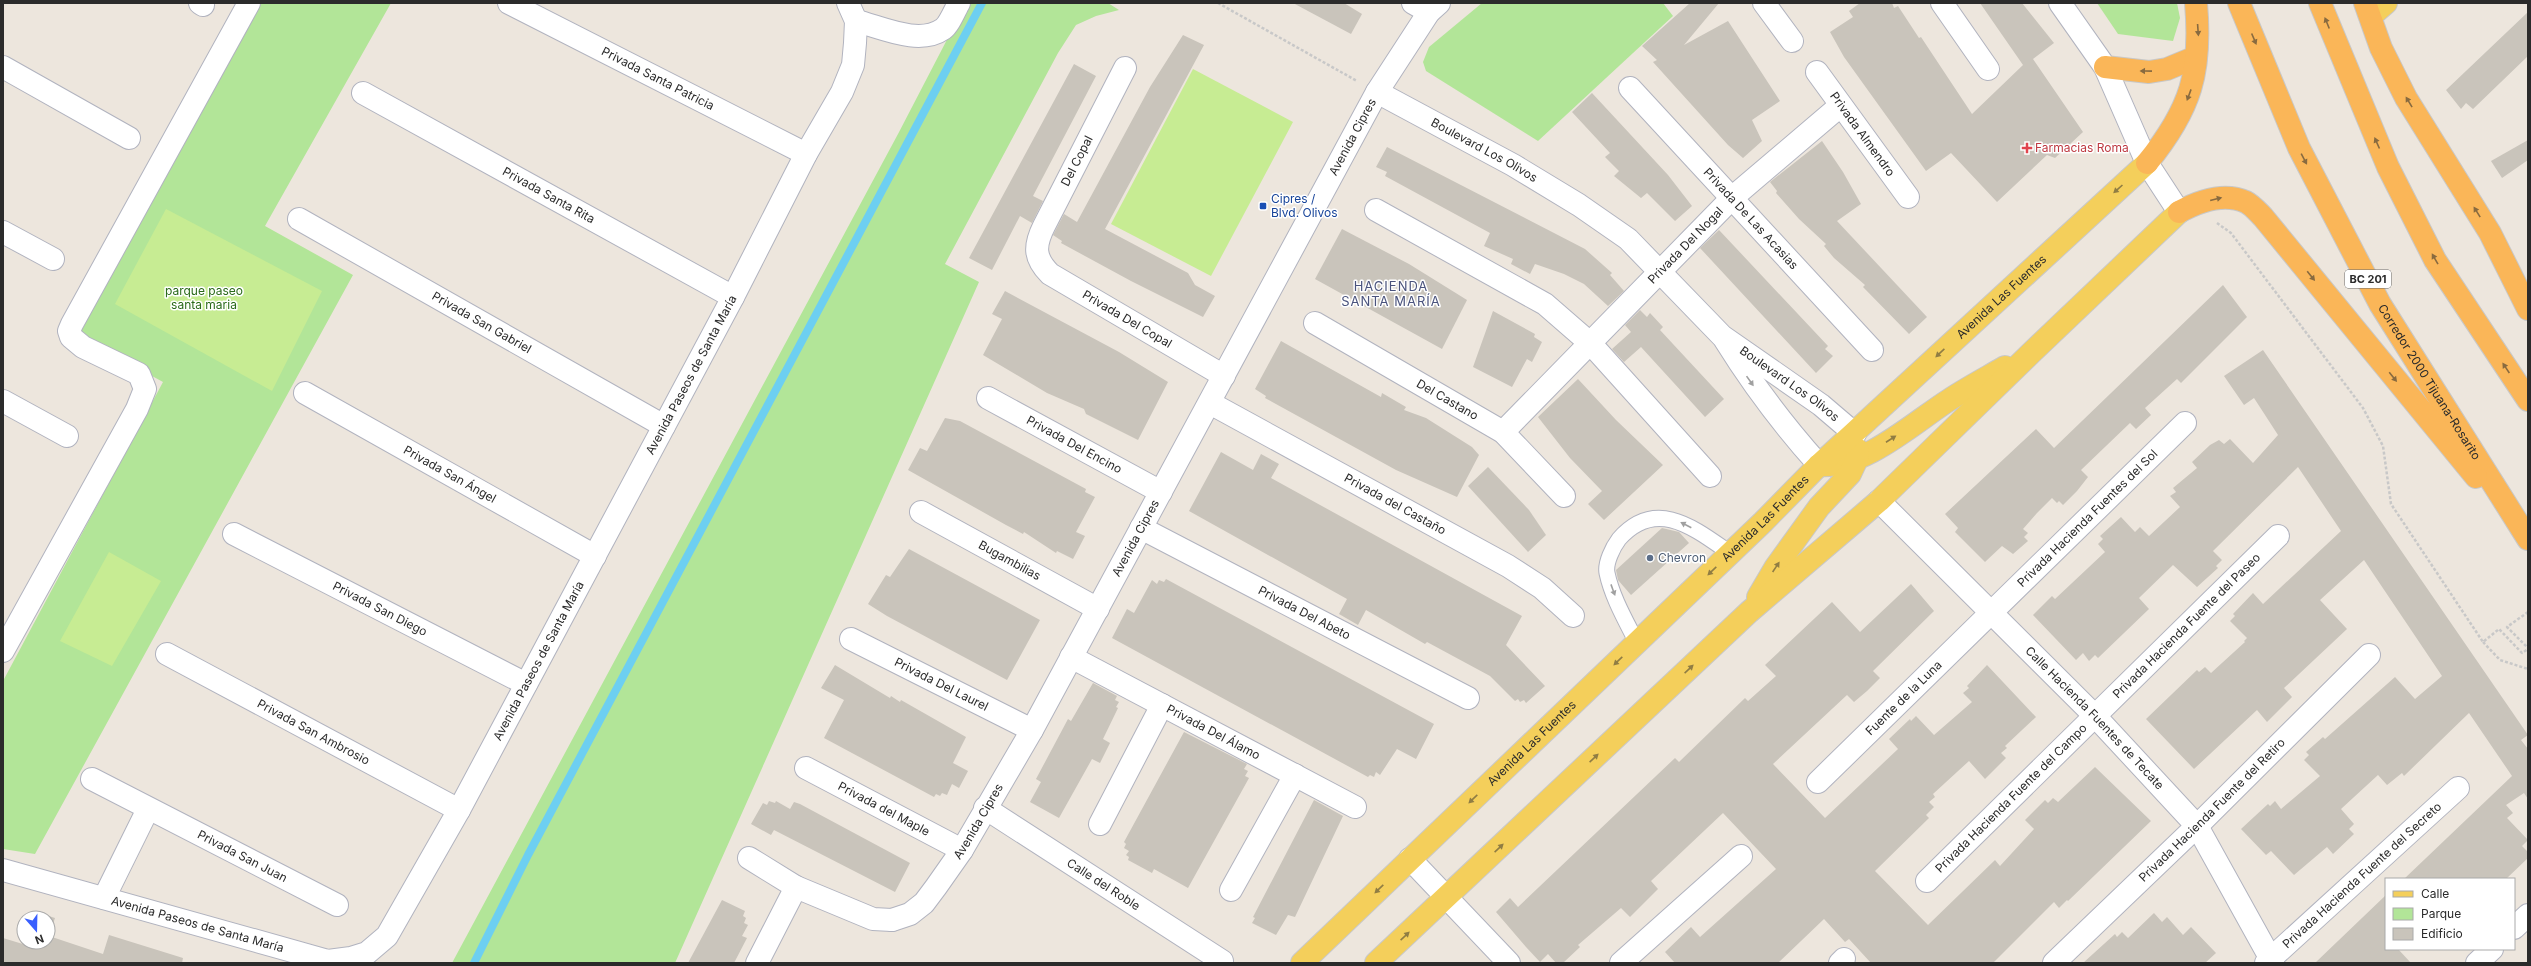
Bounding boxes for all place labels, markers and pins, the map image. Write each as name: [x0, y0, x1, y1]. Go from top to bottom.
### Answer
place label: Farmacias Roma: [2035, 140, 2129, 155]
marker: Farmacias Roma: [2022, 143, 2032, 153]
place label: Cipres / Blvd. Olivos: [1271, 191, 1338, 220]
marker: Cipres / Blvd. Olivos: [1258, 201, 1268, 211]
place label: Chevron: [1658, 550, 1706, 565]
marker: Chevron: [1645, 553, 1655, 563]

